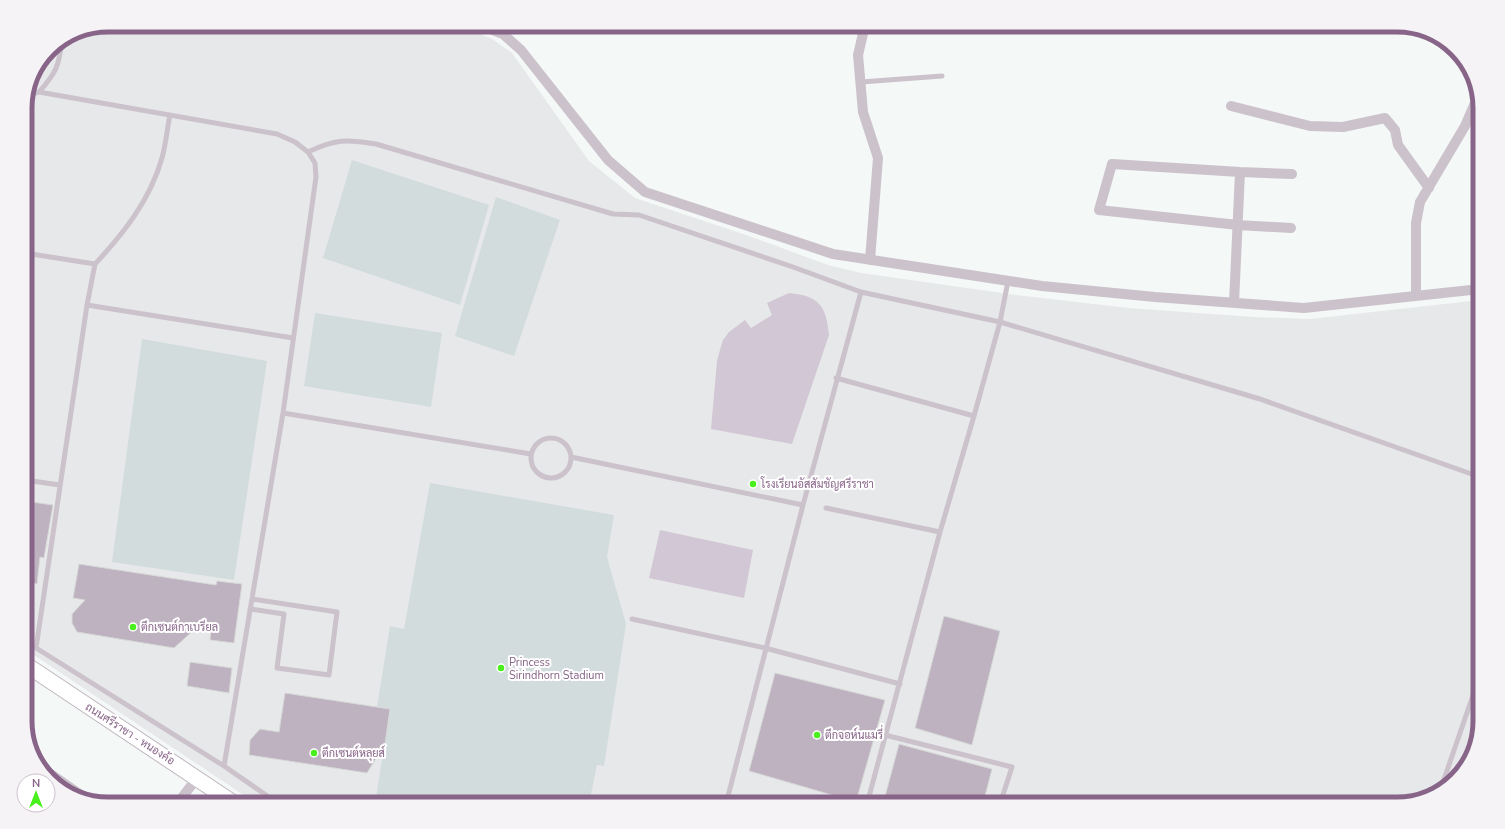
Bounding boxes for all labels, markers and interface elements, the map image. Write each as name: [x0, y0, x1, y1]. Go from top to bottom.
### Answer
place label: โรงเรียนอัสสัมชัญศรีราชา: [760, 476, 874, 492]
marker: โรงเรียนอัสสัมชัญศรีราชา: [748, 479, 758, 489]
place label: ตึกเซนต์กาเบรียล: [141, 619, 218, 635]
marker: ตึกเซนต์กาเบรียล: [128, 622, 138, 632]
place label: Princess Sirindhorn Stadium: [509, 655, 604, 683]
marker: Princess Sirindhorn Stadium: [496, 663, 506, 673]
street label: ถนนศรีราชา - หนองค้อ: [82, 699, 178, 769]
place label: ตึกจอห์นแมรี่: [825, 724, 883, 743]
marker: ตึกจอห์นแมรี่: [812, 730, 822, 740]
place label: ตึกเซนต์หลุยส์: [322, 745, 385, 762]
marker: ตึกเซนต์หลุยส์: [309, 748, 319, 758]
north arrow: [16, 773, 56, 813]
text: N: [32, 776, 40, 791]

